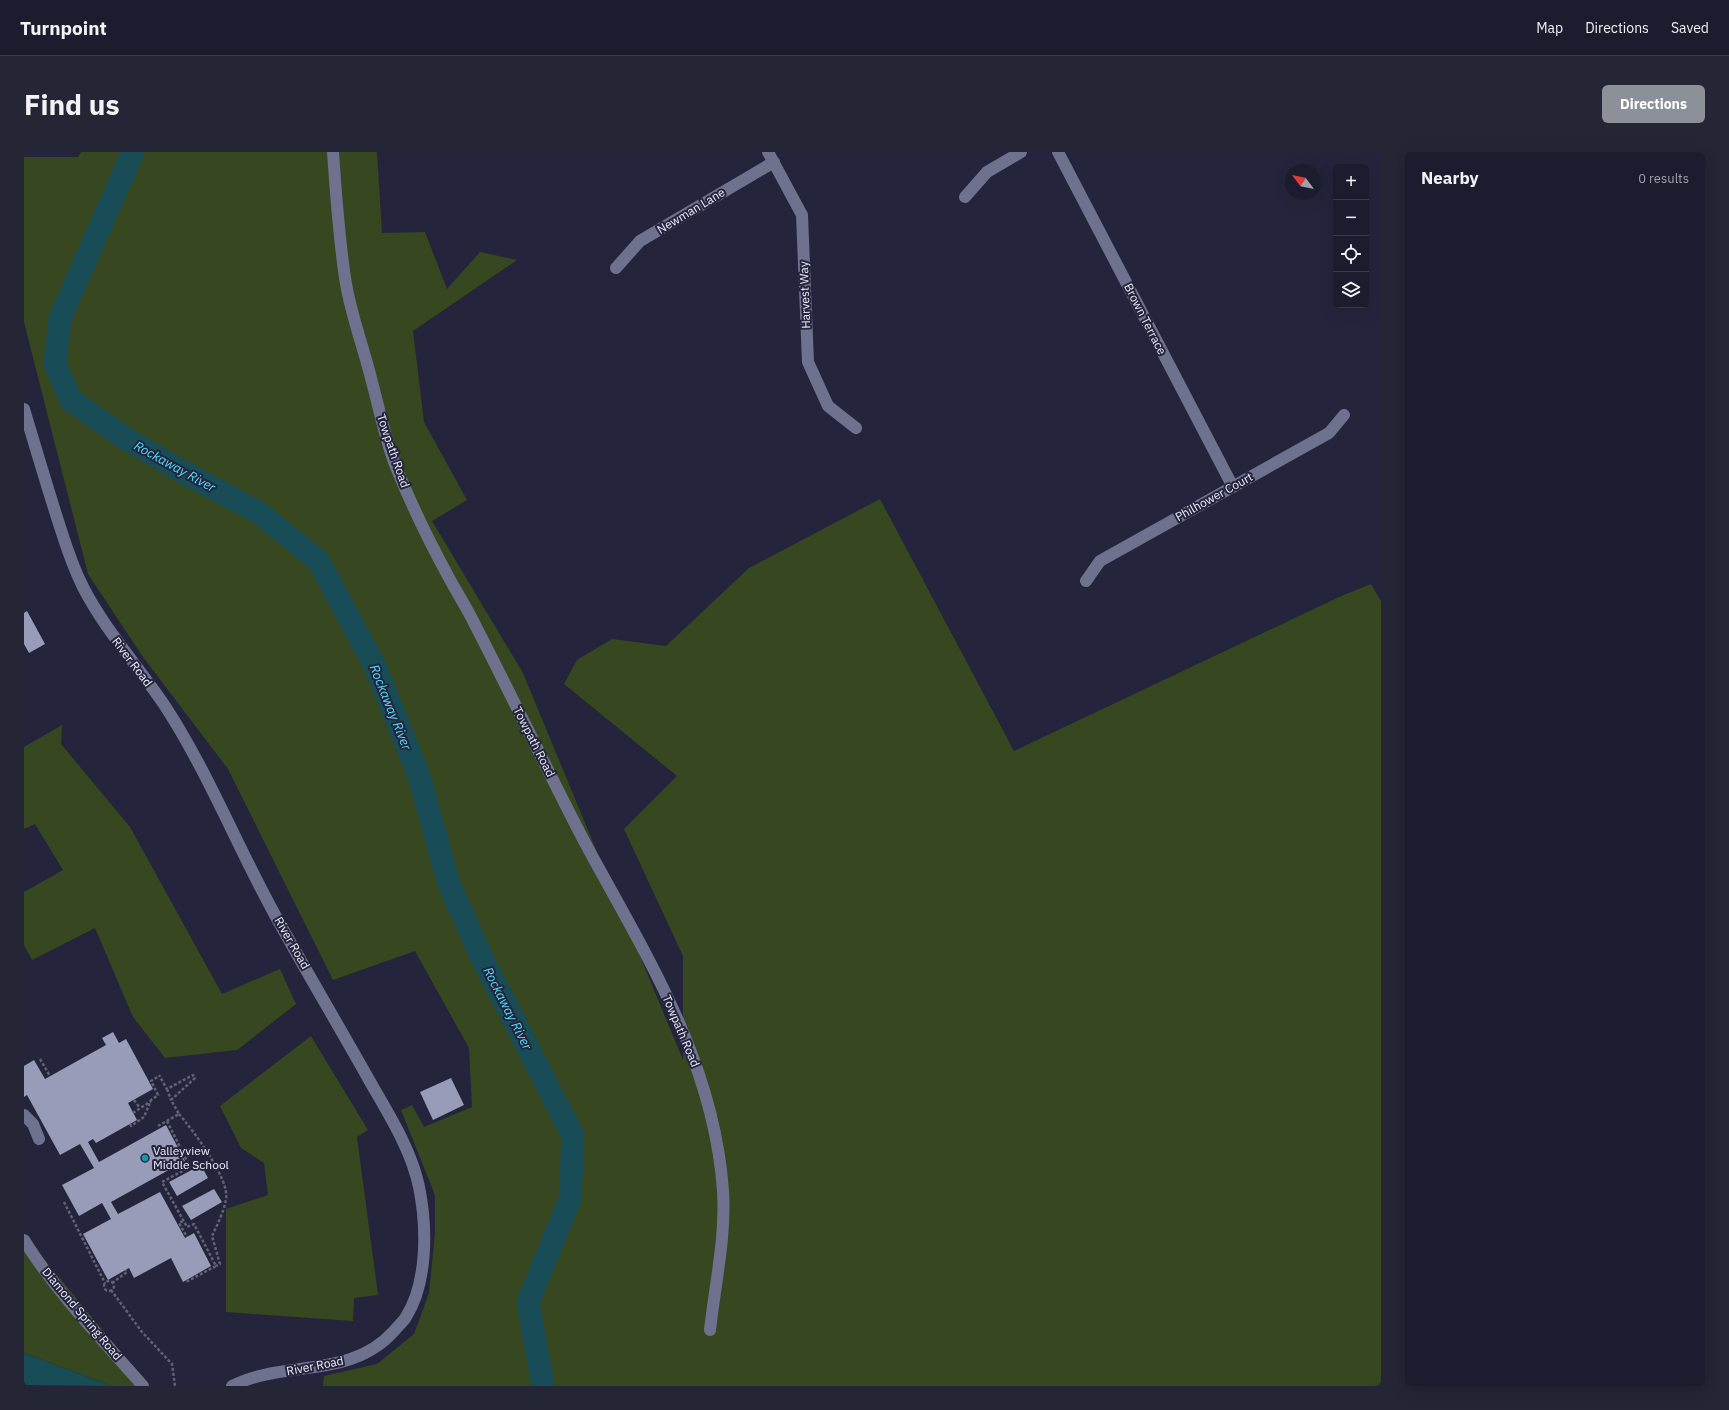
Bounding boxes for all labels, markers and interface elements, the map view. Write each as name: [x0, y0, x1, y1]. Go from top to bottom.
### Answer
text: Turnpoint: [20, 16, 107, 40]
text: Map: [1536, 19, 1563, 37]
text: Directions: [1585, 19, 1649, 37]
text: Saved: [1671, 19, 1709, 37]
button: Directions: [1602, 85, 1705, 123]
text: Find us: [24, 86, 120, 123]
north arrow: [1285, 164, 1321, 200]
map controls: [1333, 164, 1369, 308]
button: +: [1333, 164, 1369, 200]
text: Nearby: [1421, 167, 1479, 189]
text: 0 results: [1638, 170, 1689, 187]
street label: Newman Lane: [654, 184, 728, 237]
button: −: [1333, 200, 1369, 236]
button: locate: [1333, 236, 1369, 272]
street label: Harvest Way: [796, 261, 813, 329]
button: layers: [1333, 272, 1369, 308]
street label: Brown Terrace: [1121, 281, 1170, 357]
street label: Towpath Road: [374, 412, 413, 490]
water label: Rockaway River: [131, 437, 220, 496]
street label: Philhower Court: [1172, 469, 1255, 524]
street label: River Road: [109, 634, 156, 689]
water label: Rockaway River: [366, 662, 416, 754]
street label: Towpath Road: [510, 704, 559, 779]
street label: River Road: [271, 914, 313, 972]
water label: Rockaway River: [479, 964, 536, 1054]
street label: Towpath Road: [660, 993, 703, 1069]
place label: Valleyview Middle School: [153, 1143, 229, 1172]
marker: Valleyview Middle School: [140, 1153, 150, 1163]
street label: Diamond Spring Road: [39, 1264, 125, 1363]
street label: River Road: [285, 1353, 345, 1378]

